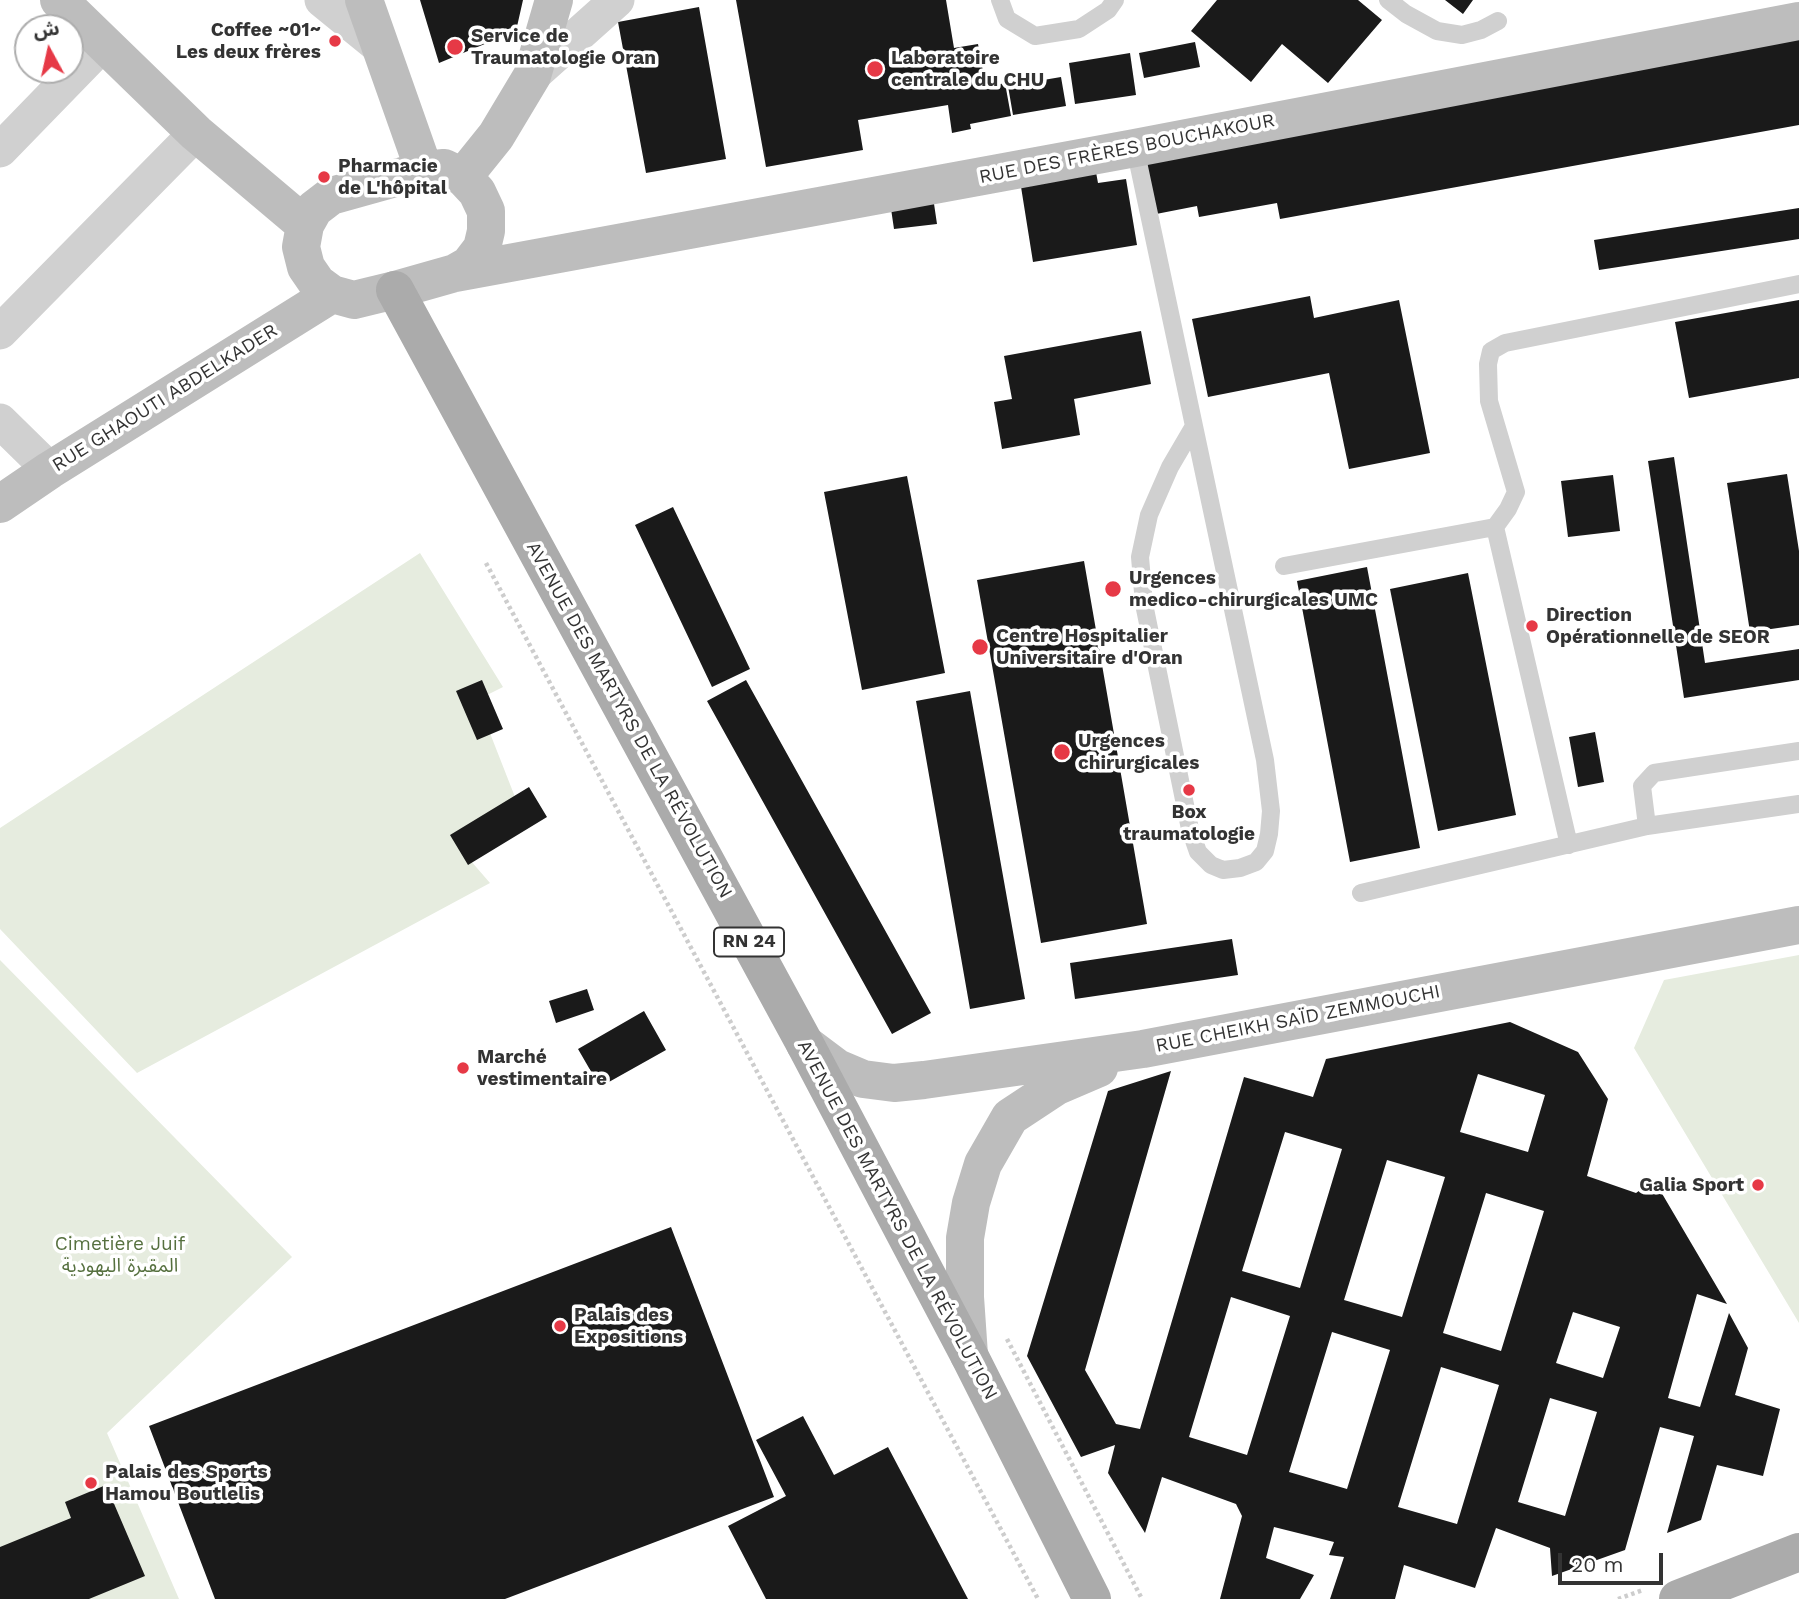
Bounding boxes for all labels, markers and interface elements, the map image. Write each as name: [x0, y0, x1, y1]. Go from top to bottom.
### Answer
north arrow: [14, 14, 84, 84]
text: ش: [32, 16, 61, 43]
place label: Coffee ~01~ Les deux frères: [176, 19, 321, 63]
place label: Service de Traumatologie Oran: [471, 25, 656, 69]
marker: Coffee ~01~ Les deux frères: [327, 33, 343, 49]
marker: Service de Traumatologie Oran: [445, 37, 465, 57]
place label: Laboratoire centrale du CHU: [891, 47, 1044, 91]
marker: Laboratoire centrale du CHU: [865, 59, 885, 79]
street label: RUE DES FRÈRES BOUCHAKOUR: [977, 109, 1277, 189]
place label: Pharmacie de L'hôpital: [338, 155, 447, 199]
marker: Pharmacie de L'hôpital: [316, 169, 332, 185]
street label: RUE GHAOUTI ABDELKADER: [48, 319, 282, 477]
street label: AVENUE DES MARTYRS DE LA RÉVOLUTION: [521, 538, 737, 902]
place label: Urgences medico-chirurgicales UMC: [1129, 567, 1378, 611]
marker: Urgences medico-chirurgicales UMC: [1103, 579, 1123, 599]
place label: Direction Opérationnelle de SEOR: [1546, 604, 1770, 648]
marker: Direction Opérationnelle de SEOR: [1524, 618, 1540, 634]
place label: Centre Hospitalier Universitaire d'Oran: [996, 625, 1183, 669]
marker: Centre Hospitalier Universitaire d'Oran: [970, 637, 990, 657]
place label: Urgences chirurgicales: [1078, 730, 1199, 774]
marker: Urgences chirurgicales: [1052, 742, 1072, 762]
marker: Box traumatologie: [1181, 782, 1197, 798]
place label: Box traumatologie: [1123, 801, 1255, 845]
road number: RN 24: [714, 928, 784, 957]
street label: RUE CHEIKH SAÏD ZEMMOUCHI: [1154, 980, 1442, 1058]
street label: AVENUE DES MARTYRS DE LA RÉVOLUTION: [792, 1036, 1002, 1404]
place label: Marché vestimentaire: [477, 1046, 607, 1090]
marker: Marché vestimentaire: [455, 1060, 471, 1076]
place label: Galia Sport: [1639, 1174, 1744, 1196]
marker: Galia Sport: [1750, 1177, 1766, 1193]
park label: Cimetière Juif المقبرة اليهودية: [55, 1233, 185, 1277]
place label: Palais des Expositions: [574, 1304, 683, 1348]
marker: Palais des Expositions: [552, 1318, 568, 1334]
place label: Palais des Sports Hamou Boutlelis: [105, 1461, 268, 1505]
marker: Palais des Sports Hamou Boutlelis: [83, 1475, 99, 1491]
scale bar: [1561, 1540, 1666, 1584]
text: 20 m: [1571, 1552, 1623, 1577]

